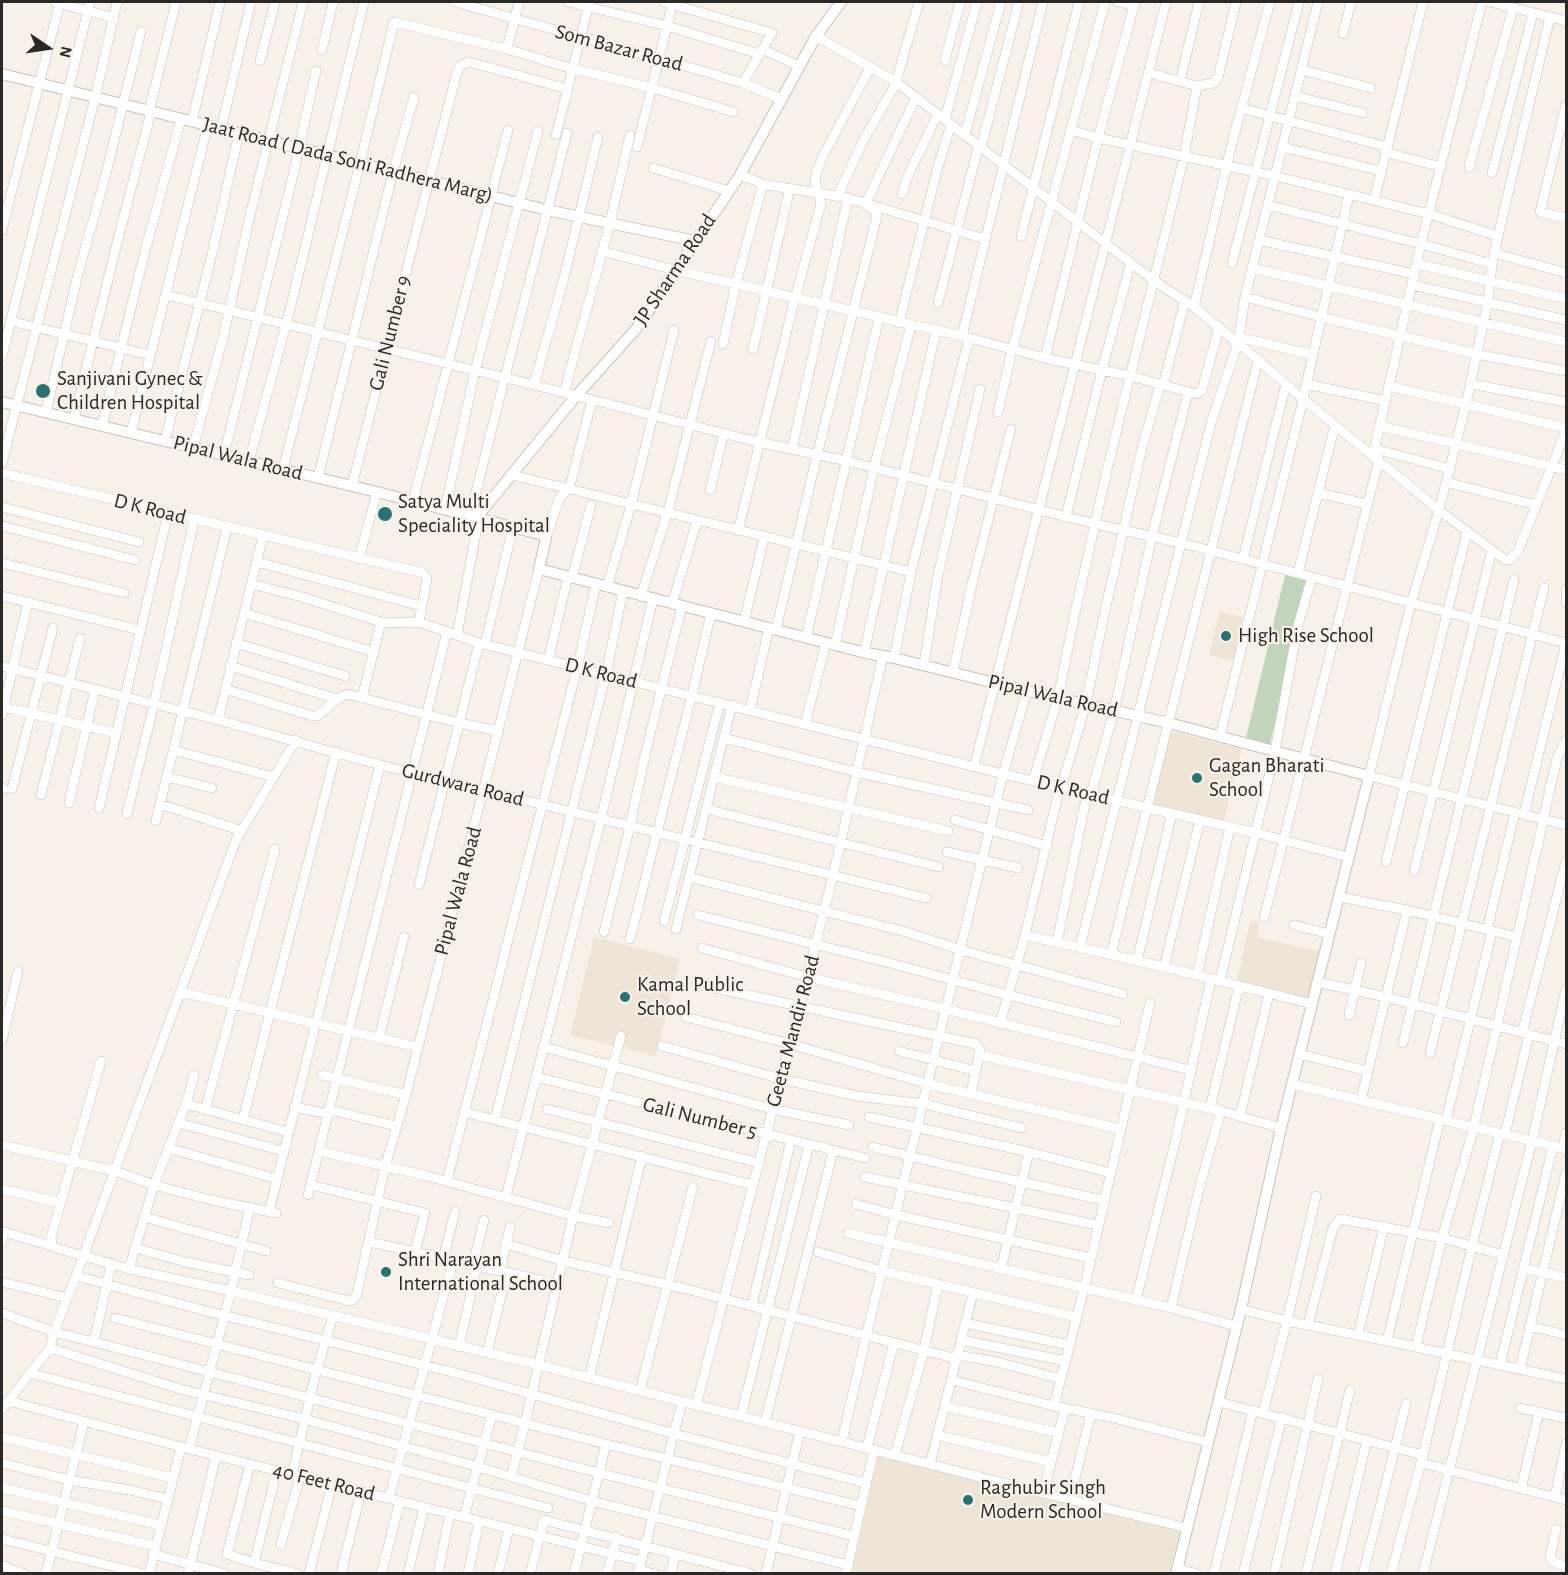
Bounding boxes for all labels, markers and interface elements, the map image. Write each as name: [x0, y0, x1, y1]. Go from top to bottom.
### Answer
north arrow: [18, 18, 78, 78]
street label: Som Bazar Road: [552, 19, 686, 77]
text: N: [56, 45, 75, 59]
street label: Jaat Road ( Dada Soni Radhera Marg): [200, 112, 496, 208]
street label: JP Sharma Road: [628, 209, 722, 331]
street label: Gali Number 9: [364, 273, 416, 393]
place label: Sanjivani Gynec & Children Hospital: [57, 366, 203, 416]
marker: Sanjivani Gynec & Children Hospital: [34, 382, 52, 400]
street label: Pipal Wala Road: [171, 430, 305, 486]
street label: D K Road: [111, 488, 189, 530]
place label: Satya Multi Speciality Hospital: [398, 489, 550, 539]
marker: Satya Multi Speciality Hospital: [376, 505, 394, 523]
place label: High Rise School: [1238, 623, 1374, 649]
marker: High Rise School: [1219, 629, 1233, 643]
street label: D K Road: [562, 652, 640, 694]
street label: Pipal Wala Road: [986, 669, 1120, 723]
place label: Gagan Bharati School: [1209, 753, 1325, 803]
street label: Gurdwara Road: [399, 758, 527, 812]
street label: D K Road: [1034, 769, 1112, 811]
marker: Gagan Bharati School: [1190, 771, 1204, 785]
street label: Pipal Wala Road: [429, 824, 487, 958]
street label: Geeta Mandir Road: [761, 952, 825, 1110]
place label: Kamal Public School: [637, 972, 743, 1022]
marker: Kamal Public School: [618, 990, 632, 1004]
street label: Gali Number 5: [640, 1092, 760, 1144]
place label: Shri Narayan International School: [398, 1247, 563, 1297]
marker: Shri Narayan International School: [379, 1265, 393, 1279]
street label: 40 Feet Road: [270, 1457, 378, 1507]
place label: Raghubir Singh Modern School: [980, 1475, 1106, 1525]
marker: Raghubir Singh Modern School: [961, 1493, 975, 1507]

